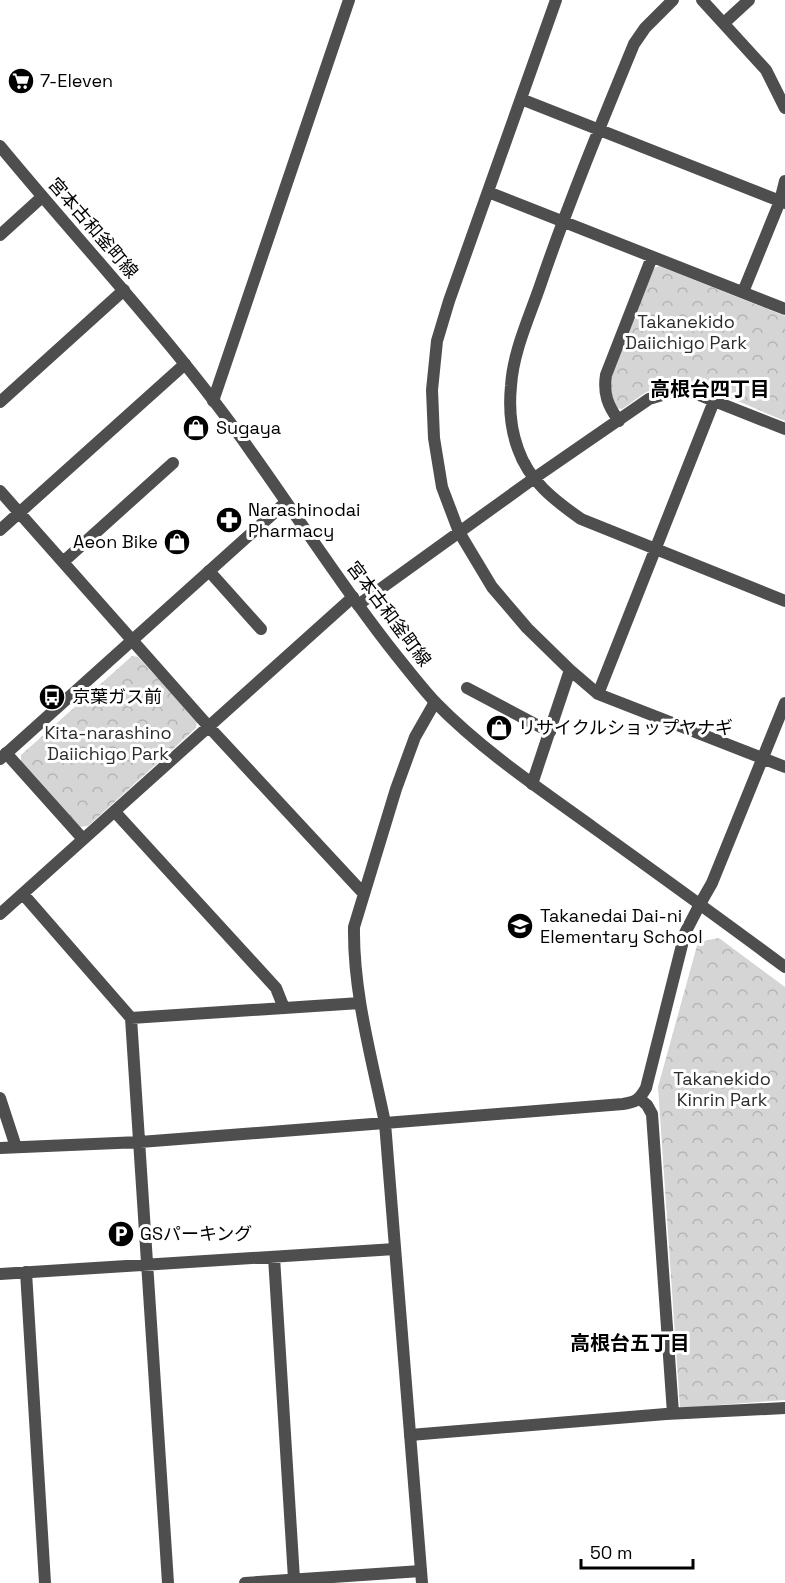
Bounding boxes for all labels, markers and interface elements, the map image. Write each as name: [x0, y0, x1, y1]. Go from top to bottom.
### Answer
supermarket icon: 7-Eleven: [6, 66, 36, 96]
place label: 7-Eleven: [40, 69, 113, 92]
street label: 宮本古和釜町線: [43, 173, 143, 283]
park label: Takanekido Daiichigo Park: [625, 310, 747, 354]
district label: 高根台四丁目: [650, 376, 770, 402]
shop icon: Sugaya: [181, 413, 211, 443]
place label: Sugaya: [216, 416, 281, 439]
place label: Narashinodai Pharmacy: [248, 498, 361, 542]
pharmacy icon: Narashinodai Pharmacy: [214, 505, 244, 535]
shop icon: Aeon Bike: [162, 527, 192, 557]
place label: Aeon Bike: [73, 530, 158, 553]
street label: 宮本古和釜町線: [342, 556, 436, 671]
bus stop icon: 京葉ガス前: [37, 682, 67, 712]
place label: 京葉ガス前: [72, 685, 162, 708]
shop icon: リサイクルショップヤナギ: [484, 713, 514, 743]
place label: リサイクルショップヤナギ: [518, 716, 733, 739]
park label: Kita-narashino Daiichigo Park: [44, 721, 172, 765]
place label: Takanedai Dai-ni Elementary School: [540, 904, 703, 948]
school or university icon: Takanedai Dai-ni Elementary School: [505, 911, 535, 941]
park label: Takanekido Kinrin Park: [673, 1067, 771, 1111]
parking icon: GSパーキング: [106, 1219, 136, 1249]
place label: GSパーキング: [140, 1222, 252, 1245]
district label: 高根台五丁目: [570, 1330, 690, 1356]
scale bar: [581, 1532, 694, 1570]
text: 50 m: [590, 1541, 632, 1564]

